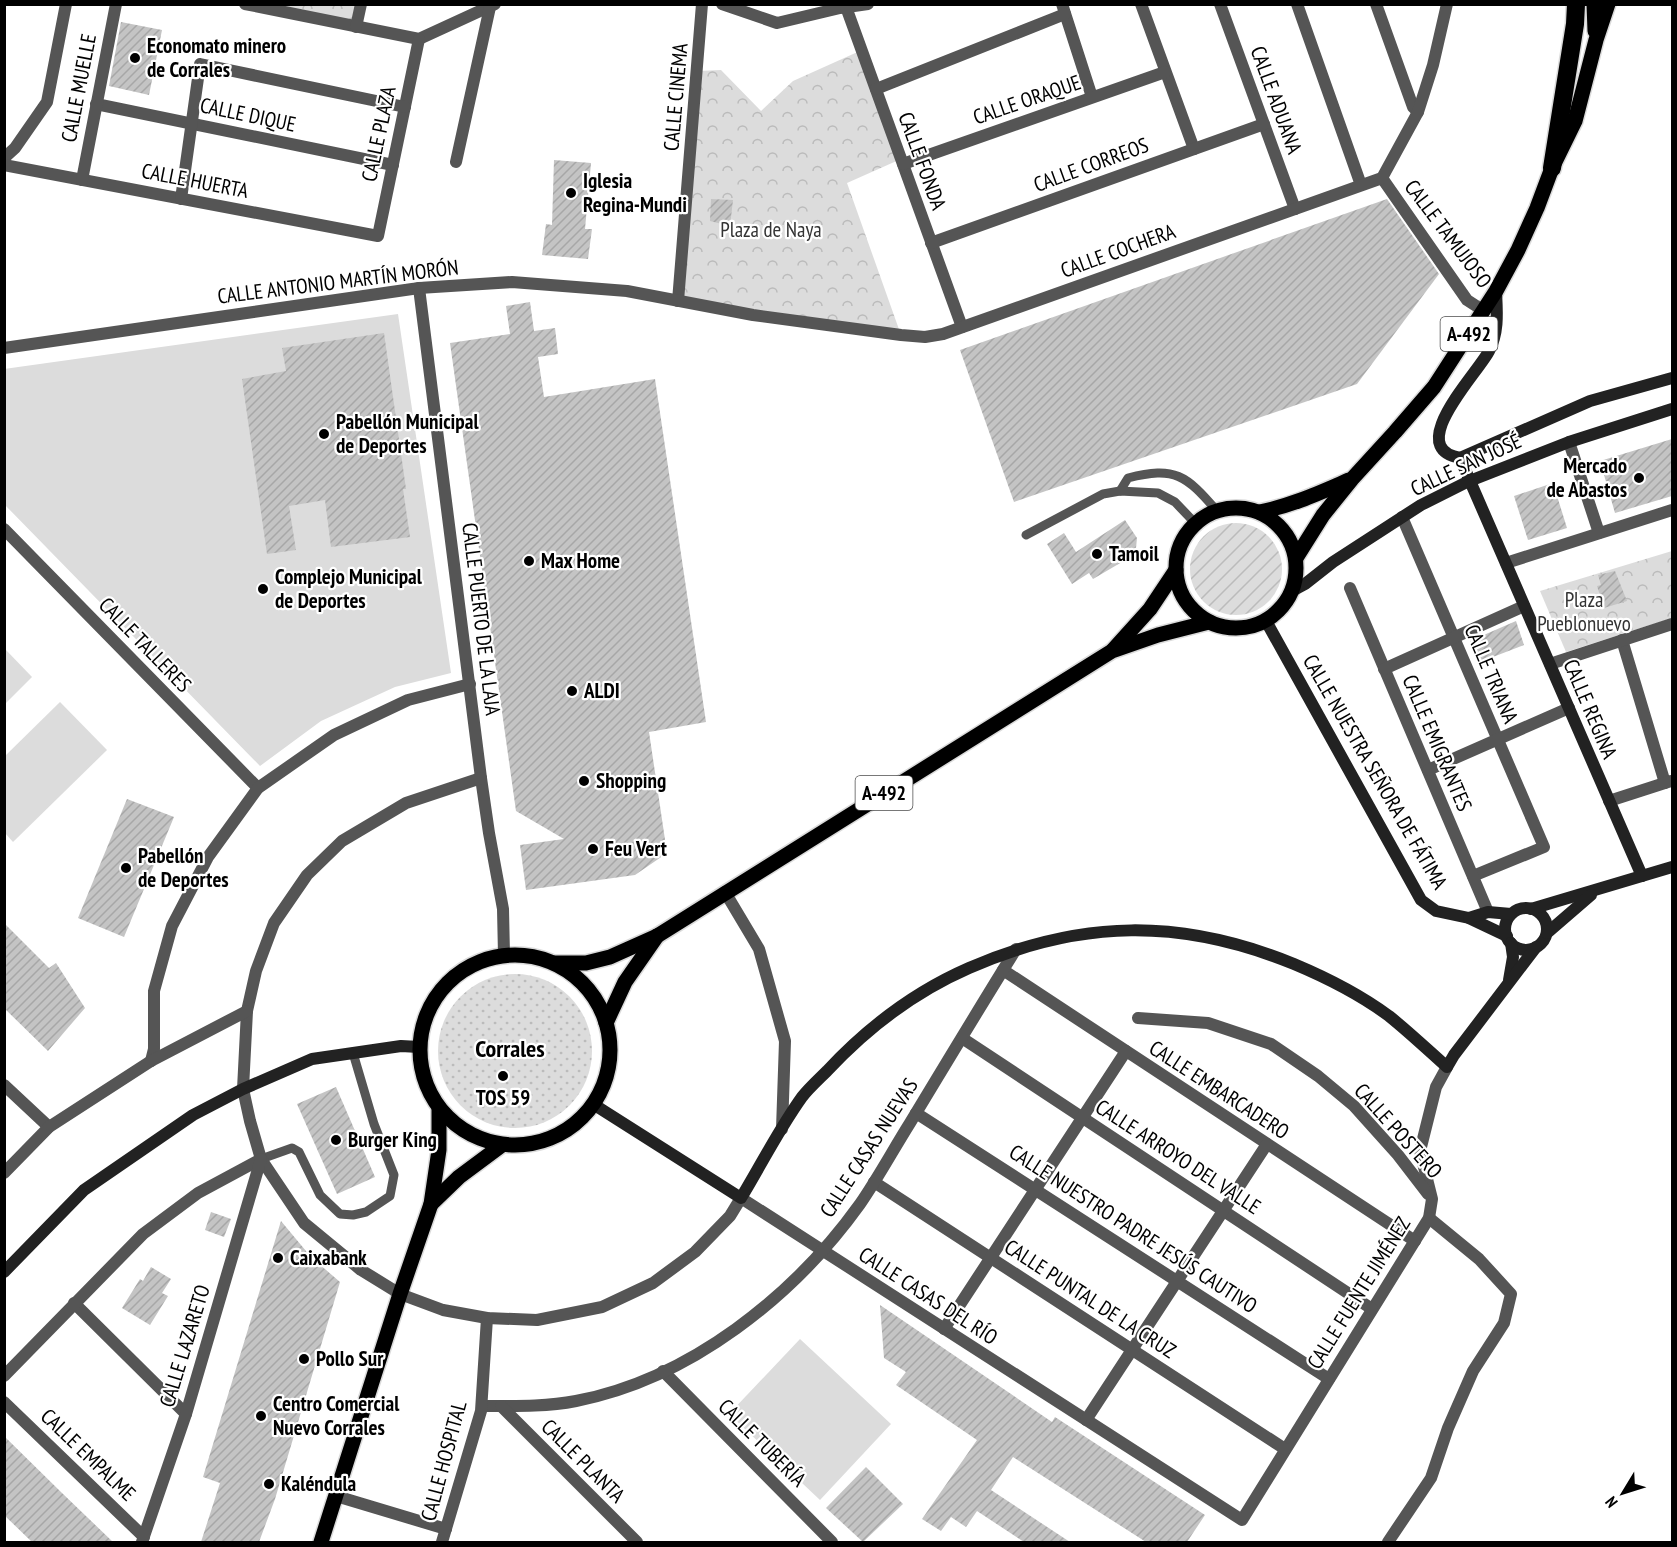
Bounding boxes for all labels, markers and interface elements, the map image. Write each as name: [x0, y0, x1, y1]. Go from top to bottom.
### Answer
street label: CALLE MUELLE: [55, 31, 102, 144]
place label: Economato minero de Corrales: [147, 32, 286, 83]
street label: CALLE CINEMA: [657, 42, 694, 152]
street label: CALLE ADUANA: [1245, 42, 1308, 157]
marker: Economato minero de Corrales: [128, 51, 142, 65]
street label: CALLE ORAQUE: [969, 69, 1084, 131]
street label: CALLE PLAZA: [355, 84, 402, 184]
street label: CALLE DIQUE: [198, 91, 299, 138]
street label: CALLE FONDA: [892, 108, 953, 213]
street label: CALLE CORREOS: [1030, 131, 1152, 198]
street label: CALLE HUERTA: [139, 157, 251, 204]
place label: Iglesia Regina-Mundi: [583, 167, 687, 218]
street label: CALLE TAMUJOSO: [1399, 174, 1498, 293]
marker: Iglesia Regina-Mundi: [564, 186, 578, 200]
park label: Plaza de Naya: [720, 216, 822, 243]
street label: CALLE COCHERA: [1057, 217, 1179, 284]
street label: CALLE ANTONIO MARTÍN MORÓN: [216, 253, 460, 310]
road number: A-492: [1440, 317, 1498, 351]
place label: Pabellón Municipal de Deportes: [336, 408, 479, 459]
marker: Pabellón Municipal de Deportes: [317, 427, 331, 441]
street label: CALLE SAN JOSÉ: [1406, 427, 1526, 502]
place label: Mercado de Abastos: [1546, 452, 1627, 503]
marker: Mercado de Abastos: [1632, 471, 1646, 485]
street label: CALLE PUERTO DE LA LAJA: [456, 521, 507, 717]
place label: Tamoil: [1109, 540, 1160, 567]
place label: Max Home: [541, 547, 620, 574]
marker: Tamoil: [1090, 547, 1104, 561]
marker: Max Home: [522, 554, 536, 568]
place label: Complejo Municipal de Deportes: [275, 563, 423, 614]
marker: Complejo Municipal de Deportes: [256, 582, 270, 596]
park label: Plaza Pueblonuevo: [1537, 586, 1631, 637]
street label: CALLE TALLERES: [93, 591, 197, 698]
street label: CALLE TRIANA: [1459, 620, 1524, 727]
street label: CALLE NUESTRA SEÑORA DE FÁTIMA: [1297, 650, 1454, 894]
street label: CALLE REGINA: [1557, 655, 1624, 763]
street label: CALLE EMIGRANTES: [1397, 670, 1478, 815]
place label: ALDI: [583, 677, 620, 704]
marker: ALDI: [565, 684, 579, 698]
place label: Shopping: [596, 767, 666, 794]
marker: Shopping: [577, 774, 591, 788]
road number: A-492: [856, 776, 912, 810]
place label: Feu Vert: [605, 835, 667, 862]
place label: Pabellón de Deportes: [138, 842, 229, 893]
marker: Feu Vert: [586, 842, 600, 856]
marker: Pabellón de Deportes: [119, 861, 133, 875]
district label: Corrales: [475, 1033, 545, 1064]
street label: CALLE EMBARCADERO: [1144, 1034, 1294, 1145]
marker: TOS 59: [496, 1069, 510, 1083]
street label: CALLE CASAS NUEVAS: [814, 1073, 924, 1222]
street label: CALLE POSTERO: [1349, 1077, 1448, 1184]
place label: TOS 59: [476, 1084, 530, 1111]
street label: CALLE ARROYO DEL VALLE: [1091, 1093, 1266, 1220]
place label: Burger King: [348, 1126, 437, 1153]
marker: Burger King: [329, 1133, 343, 1147]
street label: CALLE NUESTRO PADRE JESÚS CAUTIVO: [1004, 1138, 1262, 1319]
street label: CALLE FUENTE JIMÉNEZ: [1301, 1212, 1416, 1374]
street label: CALLE PUNTAL DE LA CRUZ: [999, 1233, 1181, 1364]
street label: CALLE CASAS DEL RÍO: [854, 1241, 1003, 1351]
place label: Caixabank: [290, 1244, 367, 1271]
marker: Caixabank: [271, 1251, 285, 1265]
street label: CALLE LAZARETO: [153, 1281, 216, 1410]
place label: Pollo Sur: [316, 1345, 384, 1372]
marker: Pollo Sur: [297, 1352, 311, 1366]
place label: Centro Comercial Nuevo Corrales: [273, 1390, 400, 1441]
street label: CALLE TUBERÍA: [713, 1393, 812, 1492]
street label: CALLE HOSPITAL: [415, 1398, 473, 1524]
street label: CALLE EMPALME: [35, 1403, 141, 1507]
marker: Centro Comercial Nuevo Corrales: [254, 1409, 268, 1423]
street label: CALLE PLANTA: [536, 1413, 631, 1508]
north arrow: [1593, 1463, 1653, 1523]
place label: Kaléndula: [281, 1470, 357, 1497]
marker: Kaléndula: [262, 1477, 276, 1491]
text: N: [1601, 1493, 1622, 1512]

